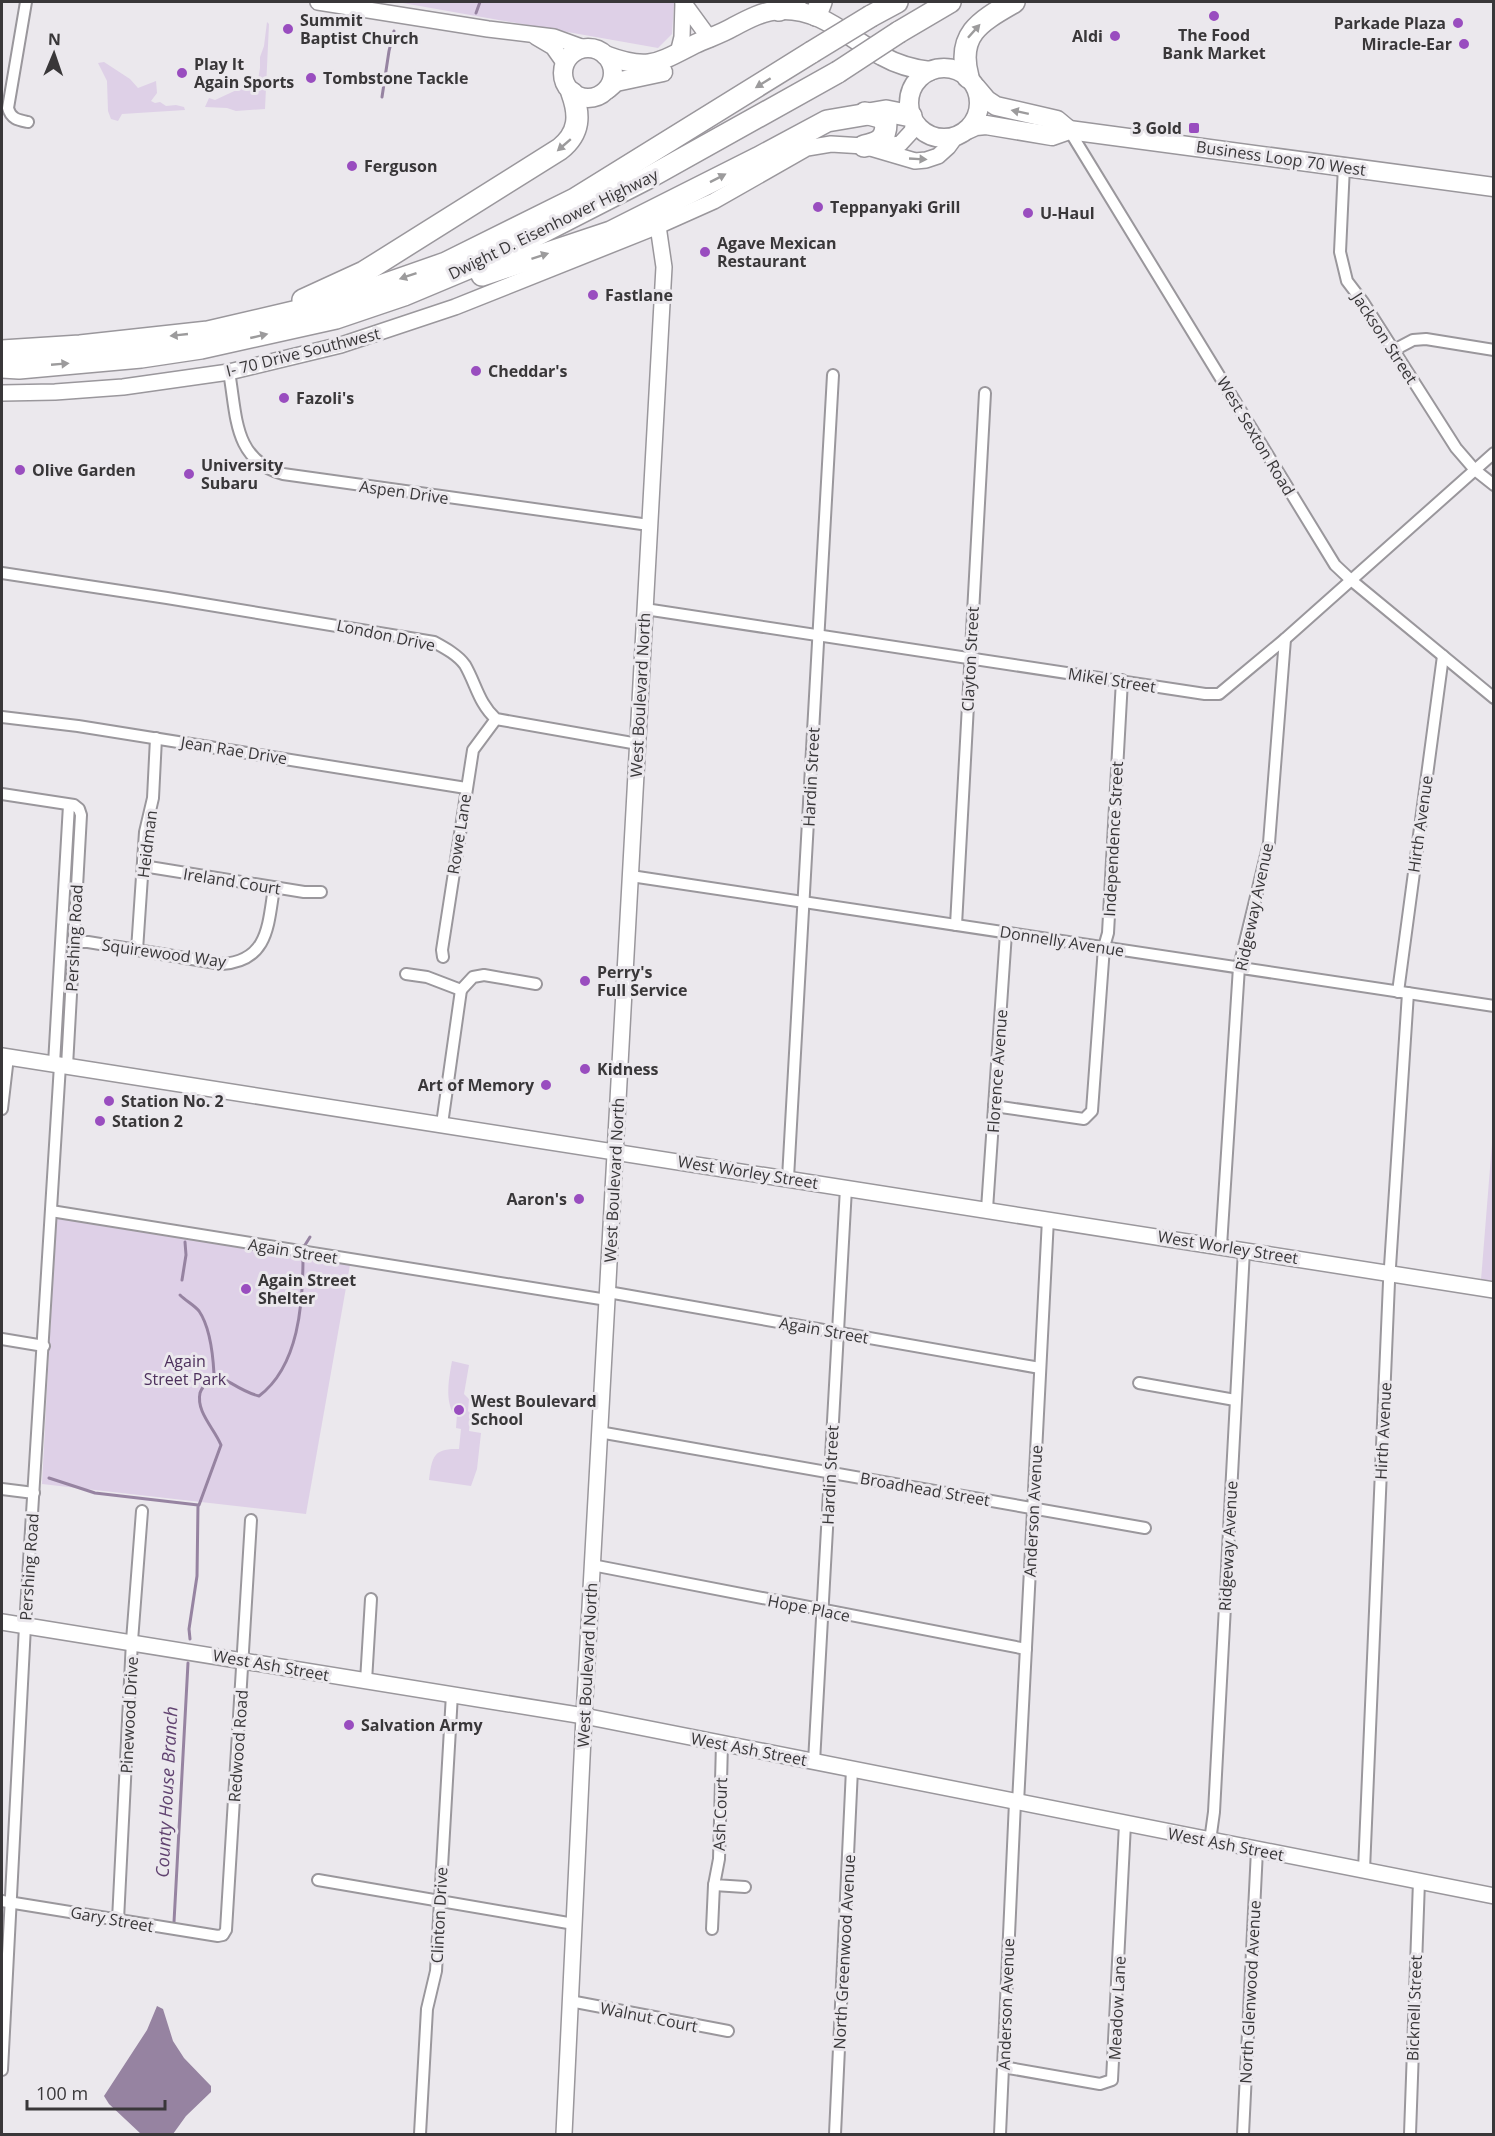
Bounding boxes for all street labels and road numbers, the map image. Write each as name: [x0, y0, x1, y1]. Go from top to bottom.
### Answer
street label: Business Loop 70 West: [1195, 135, 1368, 181]
street label: Dwight D. Eisenhower Highway: [444, 163, 662, 284]
street label: Jackson Street: [1346, 286, 1423, 388]
street label: I- 70 Drive Southwest: [224, 322, 383, 382]
street label: West Sexton Road: [1212, 373, 1300, 499]
street label: Aspen Drive: [358, 475, 450, 509]
street label: Clayton Street: [956, 606, 984, 712]
street label: West Boulevard North: [625, 612, 655, 778]
street label: London Drive: [335, 614, 437, 656]
street label: Mikel Street: [1066, 662, 1158, 698]
street label: Hardin Street: [797, 726, 825, 827]
street label: Jean Rae Drive: [177, 730, 289, 769]
street label: Independence Street: [1098, 760, 1128, 917]
street label: Hirth Avenue: [1402, 774, 1438, 874]
street label: Rowe Lane: [442, 792, 476, 876]
street label: Heidman: [132, 809, 162, 879]
street label: Ridgeway Avenue: [1230, 841, 1278, 973]
street label: Ireland Court: [182, 862, 283, 900]
street label: Pershing Road: [60, 884, 88, 992]
street label: Donnelly Avenue: [998, 920, 1126, 962]
street label: Squirewood Way: [100, 933, 228, 973]
street label: Florence Avenue: [982, 1008, 1012, 1133]
street label: West Boulevard North: [599, 1097, 629, 1263]
street label: West Worley Street: [676, 1150, 820, 1194]
street label: West Worley Street: [1156, 1225, 1300, 1269]
street label: Again Street: [247, 1233, 340, 1269]
street label: Again Street: [778, 1311, 871, 1349]
street label: Hirth Avenue: [1369, 1382, 1397, 1480]
street label: Hardin Street: [816, 1424, 844, 1525]
street label: Anderson Avenue: [1019, 1444, 1047, 1578]
street label: Broadhead Street: [858, 1467, 992, 1511]
street label: Ridgeway Avenue: [1214, 1480, 1242, 1612]
street label: Pershing Road: [14, 1513, 44, 1621]
street label: West Boulevard North: [572, 1582, 602, 1748]
street label: Hope Place: [766, 1589, 852, 1627]
street label: West Ash Street: [211, 1644, 331, 1686]
street label: Pinewood Drive: [115, 1656, 143, 1774]
street label: Redwood Road: [223, 1689, 253, 1803]
street label: West Ash Street: [689, 1727, 809, 1771]
street label: Ash Court: [708, 1777, 732, 1851]
street label: West Ash Street: [1166, 1822, 1286, 1866]
street label: North Greenwood Avenue: [828, 1854, 860, 2050]
street label: Clinton Drive: [425, 1866, 453, 1964]
street label: North Glenwood Avenue: [1234, 1900, 1266, 2084]
street label: Gary Street: [69, 1901, 156, 1937]
street label: Anderson Avenue: [993, 1938, 1019, 2070]
street label: Bicknell Street: [1401, 1954, 1427, 2061]
street label: Meadow Lane: [1103, 1955, 1131, 2061]
street label: Walnut Court: [598, 1997, 700, 2037]

